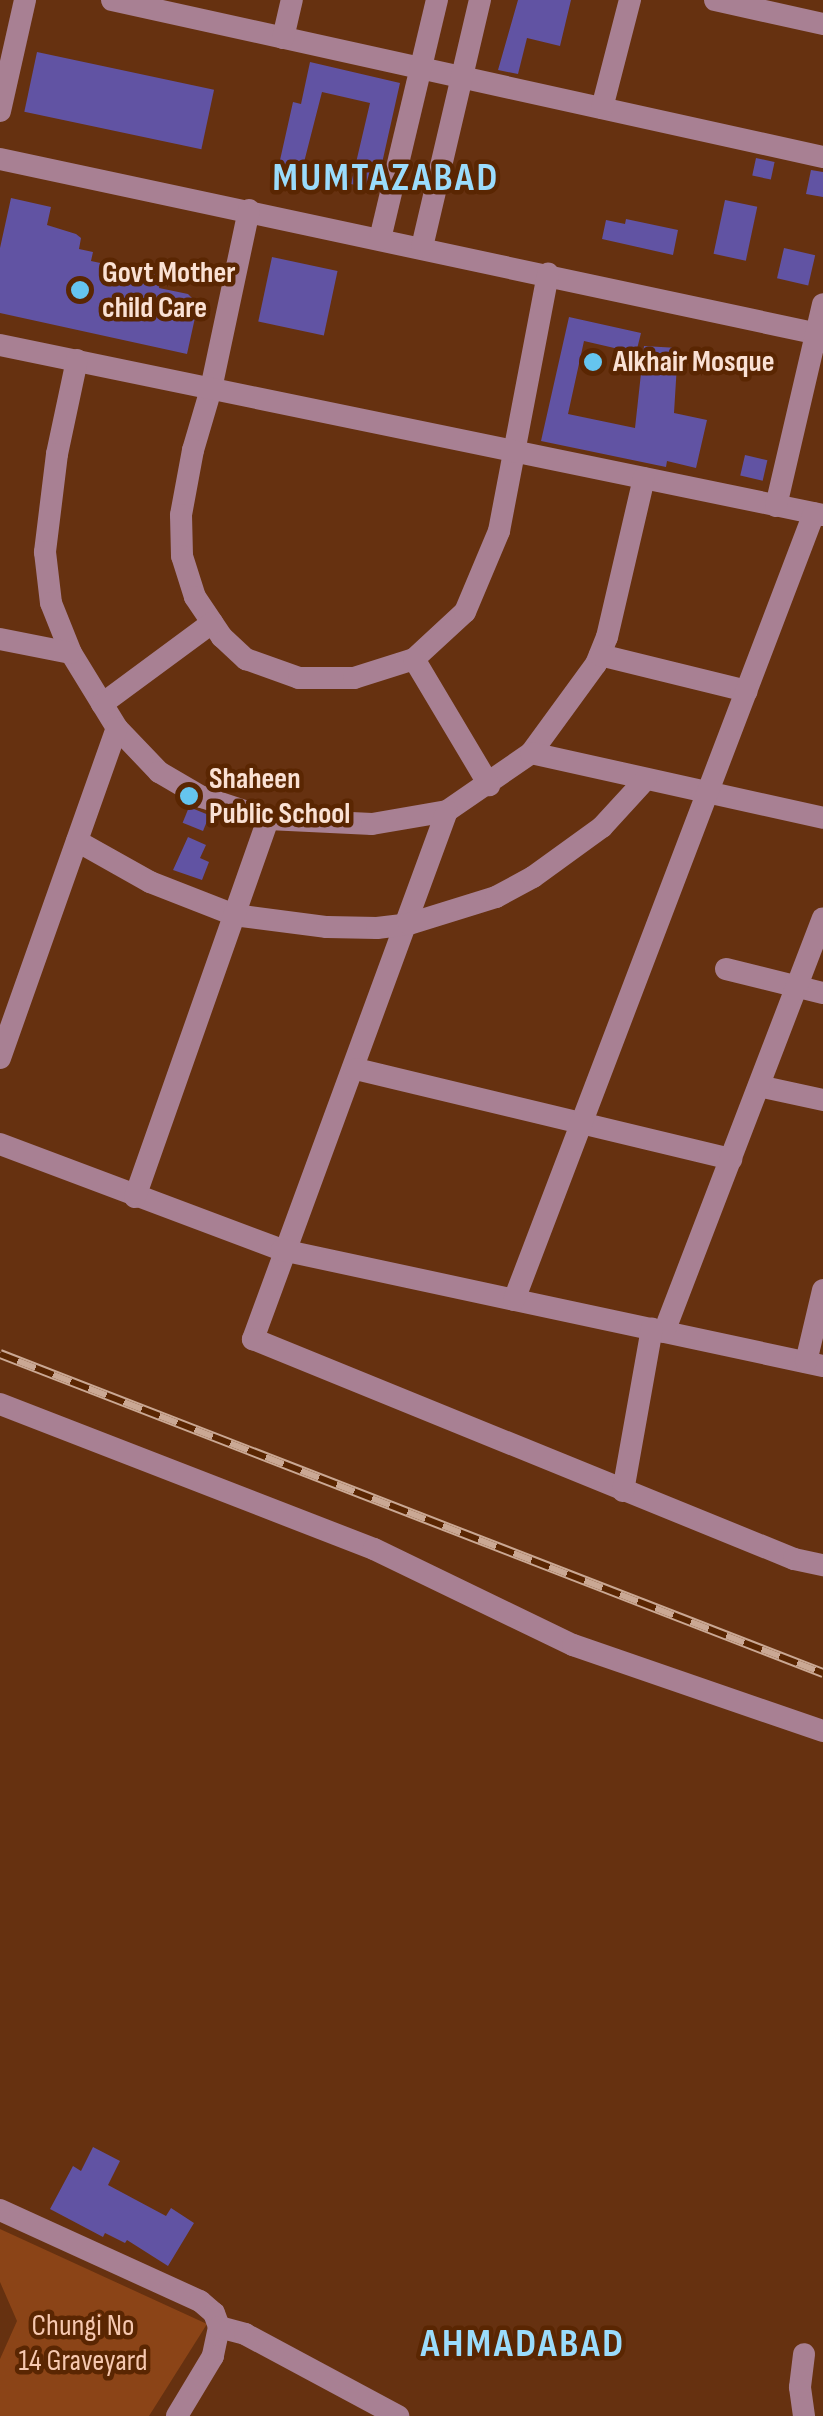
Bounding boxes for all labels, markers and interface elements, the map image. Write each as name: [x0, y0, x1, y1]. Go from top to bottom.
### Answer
district label: MUMTAZABAD: [272, 154, 500, 202]
place label: Govt Mother child Care: [102, 255, 235, 326]
marker: Govt Mother child Care: [67, 277, 93, 303]
place label: Alkhair Mosque: [613, 344, 774, 380]
marker: Alkhair Mosque: [582, 351, 604, 373]
place label: Shaheen Public School: [209, 761, 350, 832]
marker: Shaheen Public School: [178, 785, 200, 807]
park label: Chungi No 14 Graveyard: [19, 2308, 147, 2378]
district label: AHMADABAD: [421, 2320, 625, 2368]

